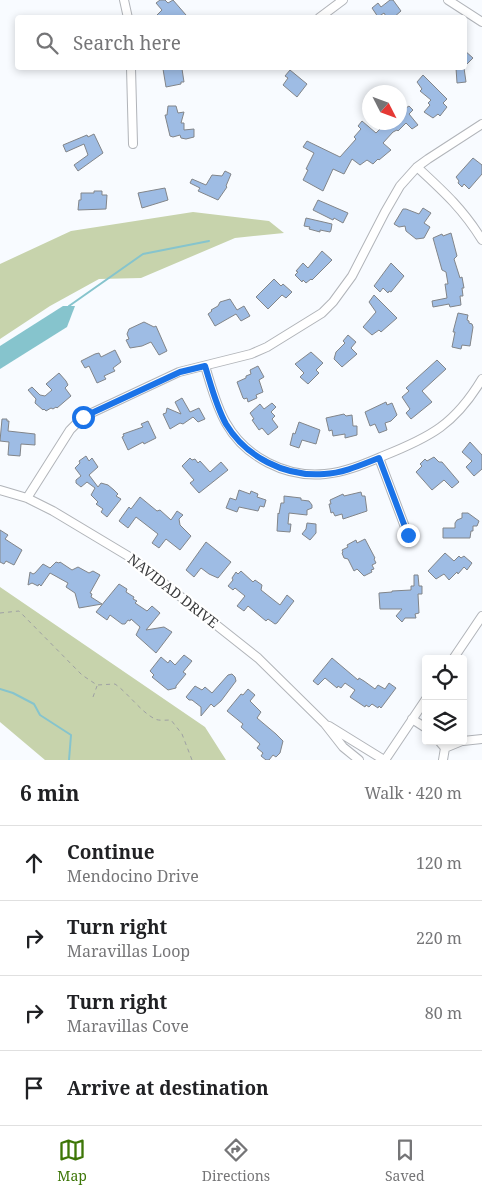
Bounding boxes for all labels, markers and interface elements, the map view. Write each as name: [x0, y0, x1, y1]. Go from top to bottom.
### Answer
search box: [15, 15, 467, 70]
icon: search: [33, 29, 61, 57]
text: Search here: [73, 30, 181, 56]
north arrow: [362, 85, 407, 130]
route start: [72, 406, 95, 429]
route end: [397, 524, 420, 547]
street label: NAVIDAD DRIVE: [124, 549, 223, 632]
map controls: [422, 655, 467, 745]
button: locate: [422, 655, 467, 700]
button: layers: [422, 700, 467, 745]
text: 6 min: [20, 779, 79, 807]
text: Walk · 420 m: [365, 782, 462, 804]
text: Continue: [67, 839, 155, 865]
icon: ahead: [20, 849, 48, 877]
text: 120 m: [416, 852, 462, 874]
text: Mendocino Drive: [67, 865, 199, 887]
text: Turn right: [67, 914, 167, 940]
icon: right: [20, 924, 48, 952]
text: 220 m: [416, 927, 462, 949]
text: Maravillas Loop: [67, 940, 190, 962]
text: Turn right: [67, 989, 167, 1015]
icon: right: [20, 999, 48, 1027]
text: 80 m: [425, 1002, 462, 1024]
text: Maravillas Cove: [67, 1015, 189, 1037]
icon: arrive: [20, 1074, 48, 1102]
text: Arrive at destination: [67, 1075, 269, 1101]
tab: Map: [57, 1136, 87, 1185]
tab: Directions: [202, 1136, 270, 1185]
tab: Saved: [385, 1136, 425, 1185]

